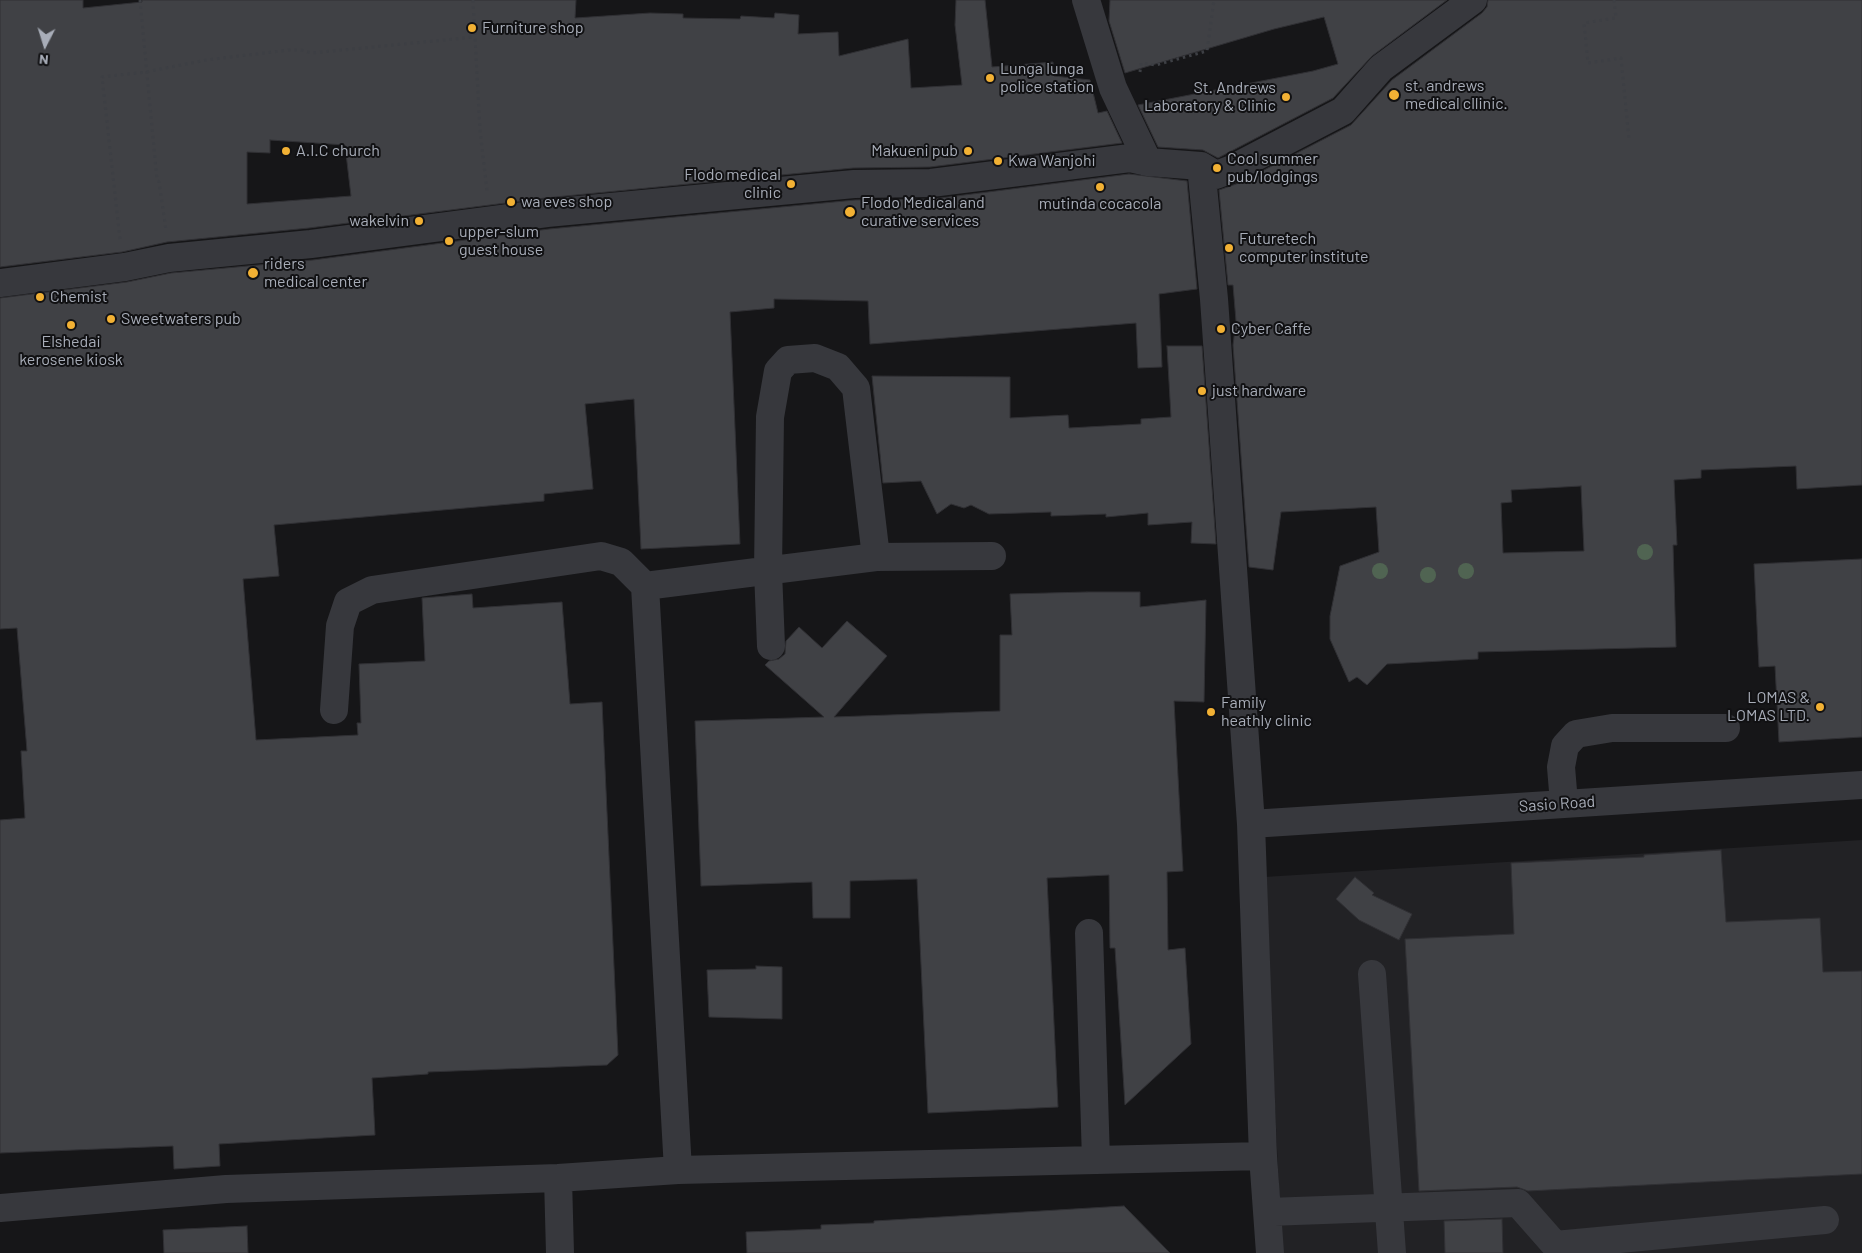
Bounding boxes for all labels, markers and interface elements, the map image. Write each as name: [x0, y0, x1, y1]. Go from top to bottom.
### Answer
place label: Furniture shop: [482, 18, 584, 38]
north arrow: [20, 20, 70, 70]
marker: Furniture shop: [466, 22, 478, 34]
text: N: [38, 52, 49, 69]
place label: Lunga lunga police station: [1000, 59, 1094, 97]
marker: Lunga lunga police station: [984, 72, 996, 84]
place label: st. andrews medical cllinic.: [1405, 76, 1508, 114]
place label: St. Andrews Laboratory & Clinic: [1144, 78, 1276, 116]
marker: st. andrews medical cllinic.: [1387, 88, 1401, 102]
marker: St. Andrews Laboratory & Clinic: [1280, 91, 1292, 103]
place label: A.I.C church: [296, 141, 380, 161]
place label: Makueni pub: [871, 141, 958, 161]
marker: A.I.C church: [280, 145, 292, 157]
marker: Makueni pub: [962, 145, 974, 157]
place label: Cool summer pub/lodgings: [1227, 149, 1318, 187]
place label: Kwa Wanjohi: [1008, 151, 1096, 171]
marker: Kwa Wanjohi: [992, 155, 1004, 167]
marker: Cool summer pub/lodgings: [1211, 162, 1223, 174]
place label: Flodo medical clinic: [684, 165, 781, 203]
marker: Flodo medical clinic: [785, 178, 797, 190]
marker: mutinda cocacola: [1094, 181, 1106, 193]
place label: wa eves shop: [521, 192, 612, 212]
place label: Flodo Medical and curative services: [861, 193, 985, 231]
place label: mutinda cocacola: [1039, 194, 1161, 214]
marker: wa eves shop: [505, 196, 517, 208]
marker: Flodo Medical and curative services: [843, 205, 857, 219]
place label: wakelvin: [349, 211, 409, 231]
marker: wakelvin: [413, 215, 425, 227]
place label: upper-slum guest house: [459, 222, 543, 260]
place label: Futuretech computer institute: [1239, 229, 1369, 267]
marker: upper-slum guest house: [443, 235, 455, 247]
marker: Futuretech computer institute: [1223, 242, 1235, 254]
place label: riders medical center: [264, 254, 367, 292]
marker: riders medical center: [246, 266, 260, 280]
place label: Chemist: [50, 287, 108, 307]
marker: Chemist: [34, 291, 46, 303]
place label: Sweetwaters pub: [121, 309, 241, 329]
marker: Sweetwaters pub: [105, 313, 117, 325]
marker: Elshedai kerosene kiosk: [65, 319, 77, 331]
place label: Cyber Caffe: [1231, 319, 1311, 339]
marker: Cyber Caffe: [1215, 323, 1227, 335]
place label: Elshedai kerosene kiosk: [19, 332, 123, 370]
place label: just hardware: [1212, 381, 1306, 401]
marker: just hardware: [1196, 385, 1208, 397]
place label: LOMAS & LOMAS LTD.: [1727, 688, 1810, 726]
place label: Family heathly clinic: [1221, 693, 1312, 731]
marker: LOMAS & LOMAS LTD.: [1814, 701, 1826, 713]
marker: Family heathly clinic: [1205, 706, 1217, 718]
street label: Sasio Road: [1518, 792, 1596, 816]

